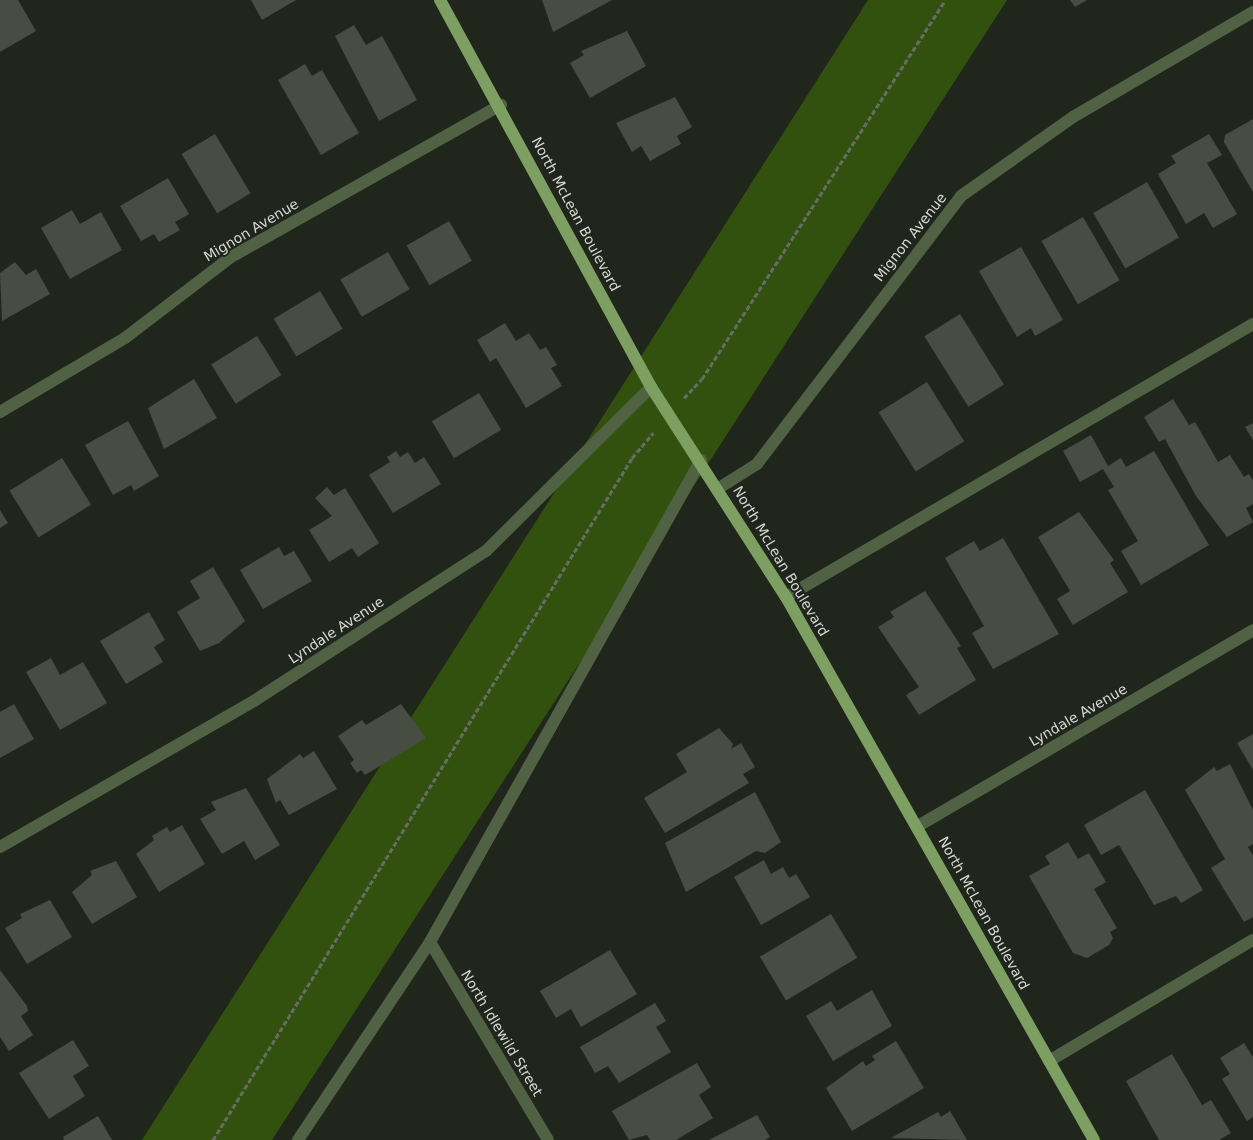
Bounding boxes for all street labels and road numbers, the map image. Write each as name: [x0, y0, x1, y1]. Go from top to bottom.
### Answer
street label: North McLean Boulevard: [528, 134, 624, 294]
street label: Mignon Avenue: [870, 189, 950, 285]
street label: Mignon Avenue: [201, 195, 301, 265]
street label: North McLean Boulevard: [729, 483, 833, 639]
street label: Lyndale Avenue: [285, 593, 387, 667]
street label: Lyndale Avenue: [1026, 680, 1130, 750]
street label: North McLean Boulevard: [935, 834, 1033, 992]
street label: North Idlewild Street: [458, 967, 546, 1099]

